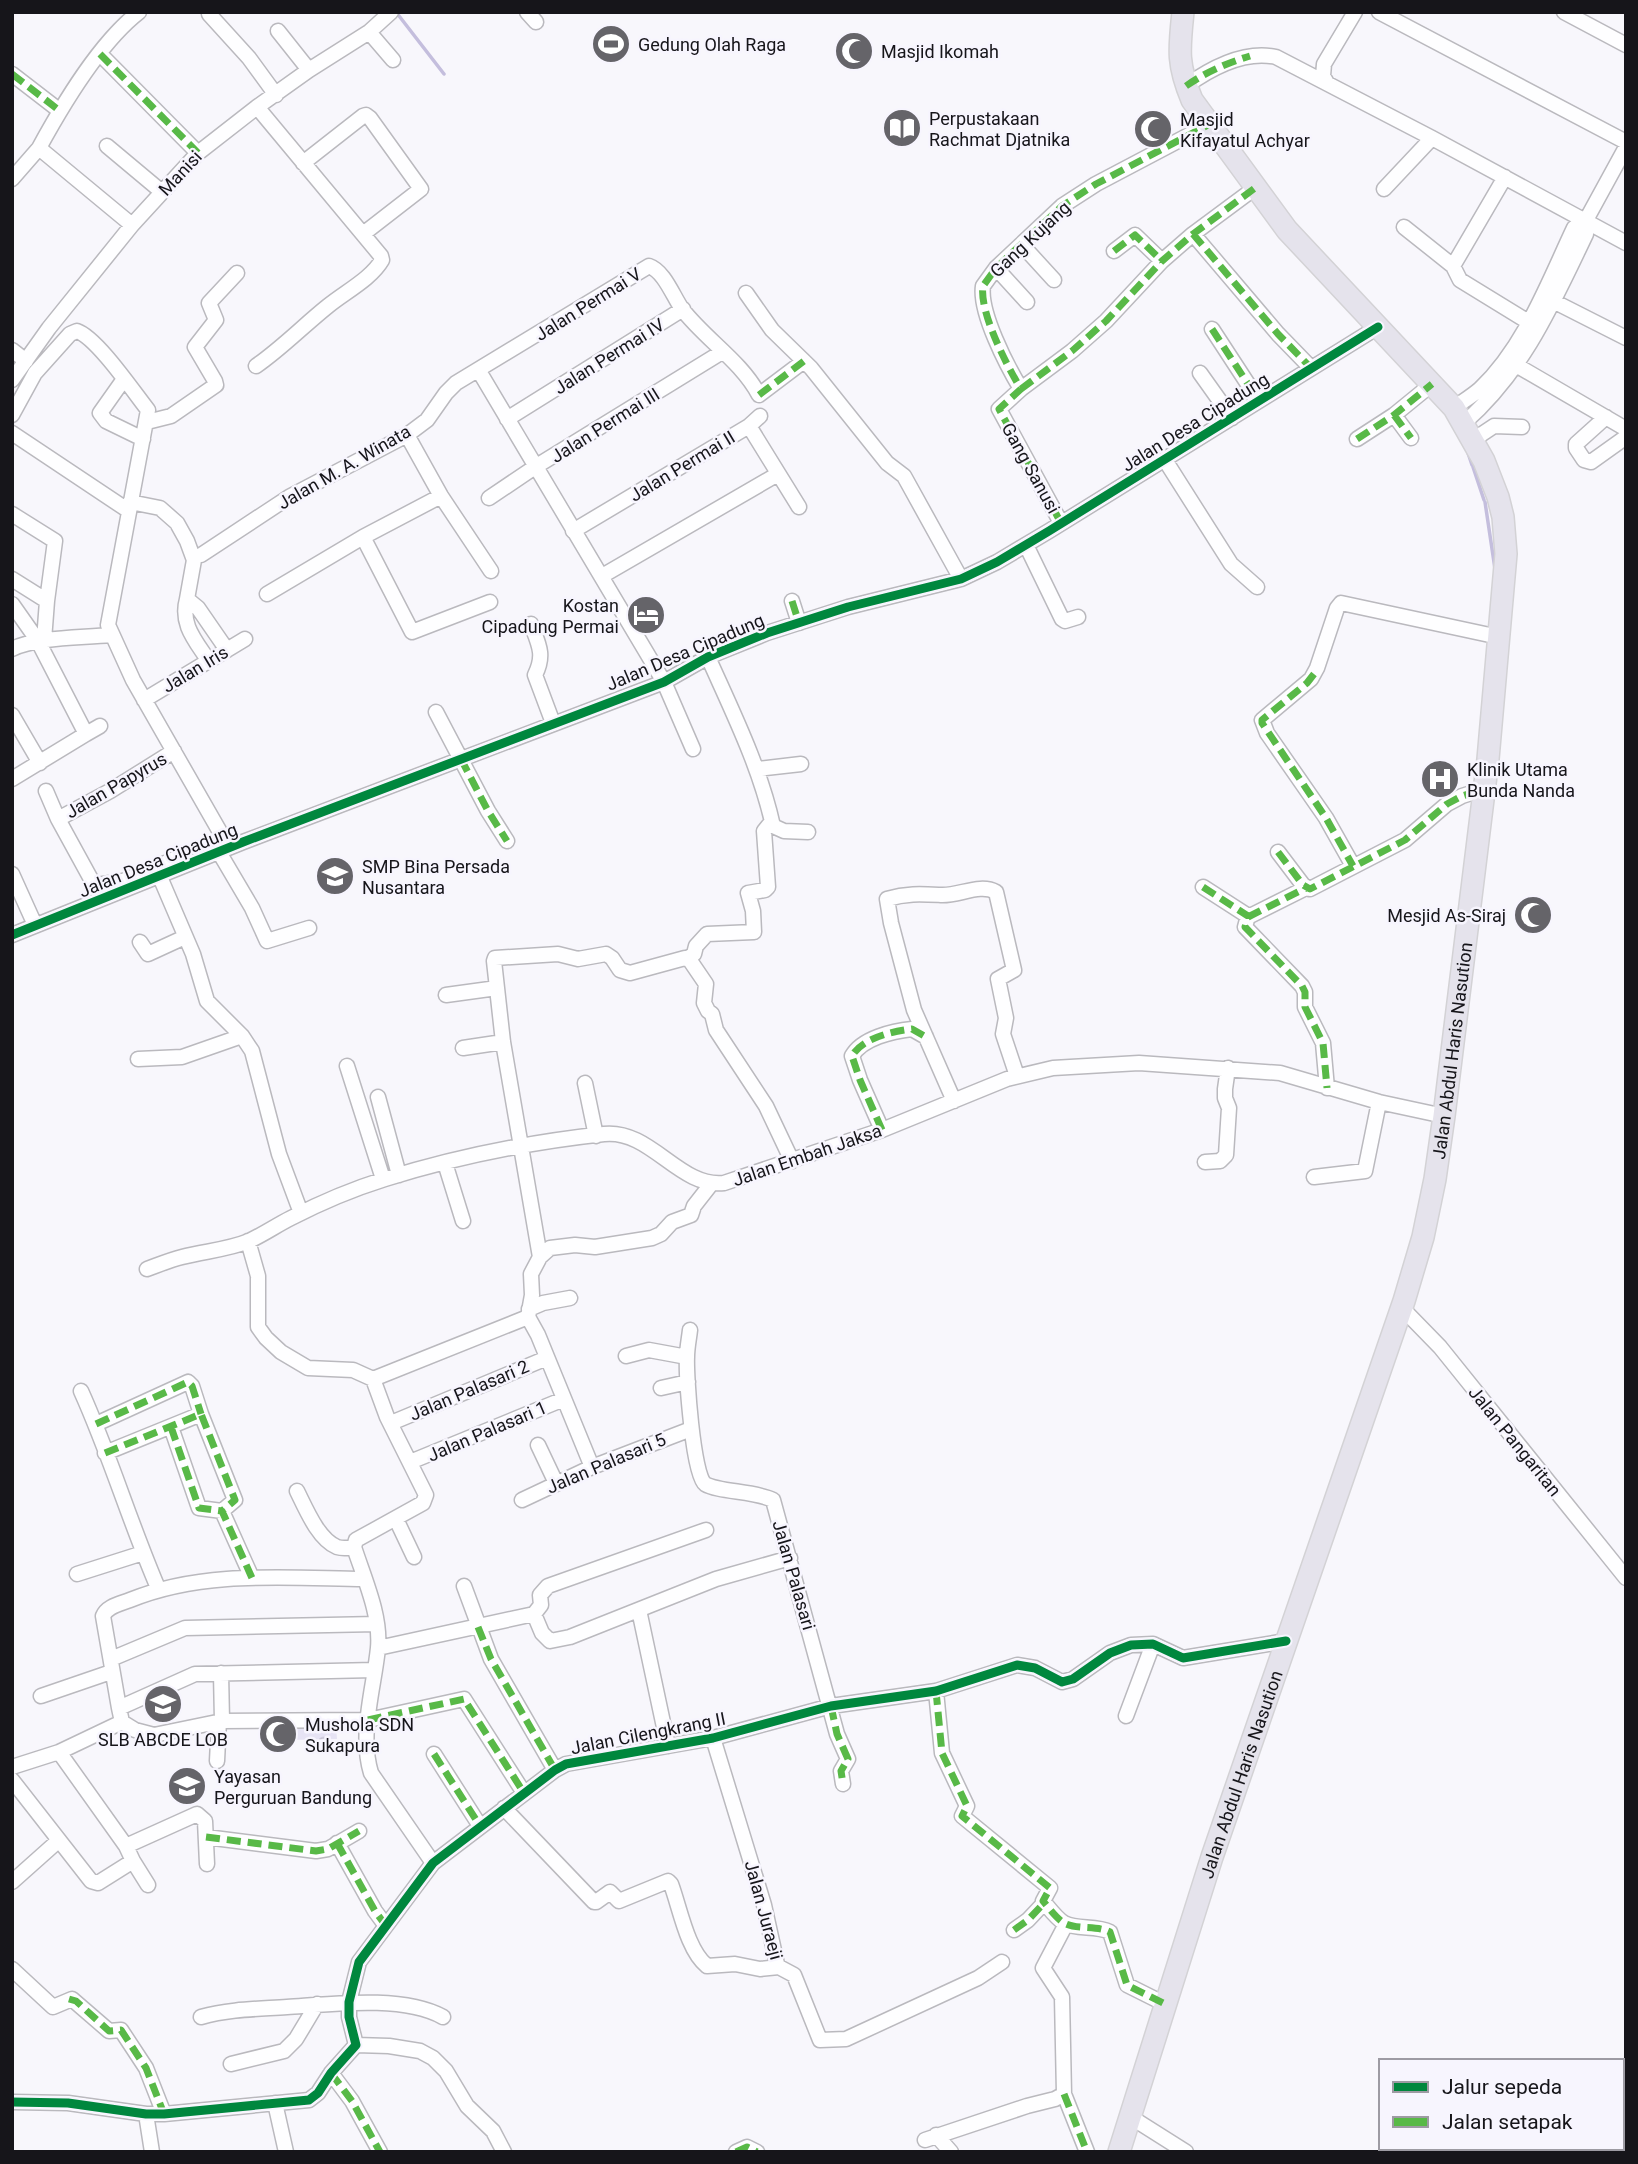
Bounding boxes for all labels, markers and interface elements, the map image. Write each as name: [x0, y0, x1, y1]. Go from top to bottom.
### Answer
sports icon: Gedung Olah Raga: [590, 23, 632, 65]
mosque icon: Masjid Ikomah: [833, 30, 875, 72]
place label: Gedung Olah Raga: [638, 34, 786, 55]
place label: Masjid Ikomah: [881, 41, 999, 62]
library icon: Perpustakaan Rachmat Djatnika: [881, 107, 923, 149]
place label: Perpustakaan Rachmat Djatnika: [929, 108, 1070, 150]
mosque icon: Masjid Kifayatul Achyar: [1132, 108, 1174, 150]
place label: Masjid Kifayatul Achyar: [1180, 109, 1310, 151]
street label: Manisi: [154, 146, 206, 200]
street label: Gang Kujang: [986, 197, 1074, 281]
street label: Jalan Permai V: [531, 263, 645, 345]
street label: Jalan Permai IV: [550, 313, 668, 398]
street label: Jalan Desa Cipadung: [1118, 368, 1272, 476]
street label: Jalan Permai III: [547, 383, 663, 467]
street label: Gang Sanusi: [997, 419, 1065, 517]
street label: Jalan M. A. Winata: [274, 420, 414, 514]
street label: Jalan Permai II: [625, 426, 739, 506]
hotel icon: Kostan Cipadung Permai: [625, 594, 667, 636]
place label: Kostan Cipadung Permai: [482, 595, 619, 637]
street label: Jalan Desa Cipadung: [603, 609, 767, 695]
street label: Jalan Iris: [158, 641, 232, 697]
street label: Jalan Papyrus: [62, 748, 170, 822]
hospital icon: Klinik Utama Bunda Nanda: [1419, 758, 1461, 800]
place label: Klinik Utama Bunda Nanda: [1467, 759, 1575, 801]
street label: Jalan Desa Cipadung: [76, 819, 240, 901]
school or university icon: SMP Bina Persada Nusantara: [314, 855, 356, 897]
place label: SMP Bina Persada Nusantara: [362, 856, 510, 898]
mosque icon: Mesjid As-Siraj: [1512, 894, 1554, 936]
place label: Mesjid As-Siraj: [1387, 905, 1506, 926]
street label: Jalan Abdul Haris Nasution: [1427, 941, 1476, 1160]
street label: Jalan Embah Jaksa: [730, 1120, 884, 1190]
street label: Jalan Palasari 2: [406, 1355, 532, 1425]
street label: Jalan Pangaritan: [1464, 1382, 1566, 1500]
street label: Jalan Palasari 1: [424, 1396, 550, 1466]
street label: Jalan Palasari 5: [543, 1428, 669, 1498]
street label: Jalan Palasari: [768, 1518, 820, 1632]
street label: Jalan Abdul Haris Nasution: [1196, 1667, 1286, 1881]
school or university icon: SLB ABCDE LOB: [142, 1683, 184, 1725]
street label: Jalan Cilengkrang II: [569, 1708, 727, 1758]
mosque icon: Mushola SDN Sukapura: [257, 1713, 299, 1755]
place label: Mushola SDN Sukapura: [305, 1714, 414, 1756]
place label: SLB ABCDE LOB: [98, 1729, 228, 1750]
school or university icon: Yayasan Perguruan Bandung: [166, 1765, 208, 1807]
place label: Yayasan Perguruan Bandung: [214, 1766, 372, 1808]
street label: Jalan Juraeji: [741, 1858, 787, 1962]
legend: [1379, 2059, 1624, 2150]
text: Jalur sepeda: [1442, 2075, 1562, 2099]
text: Jalan setapak: [1442, 2110, 1573, 2134]

